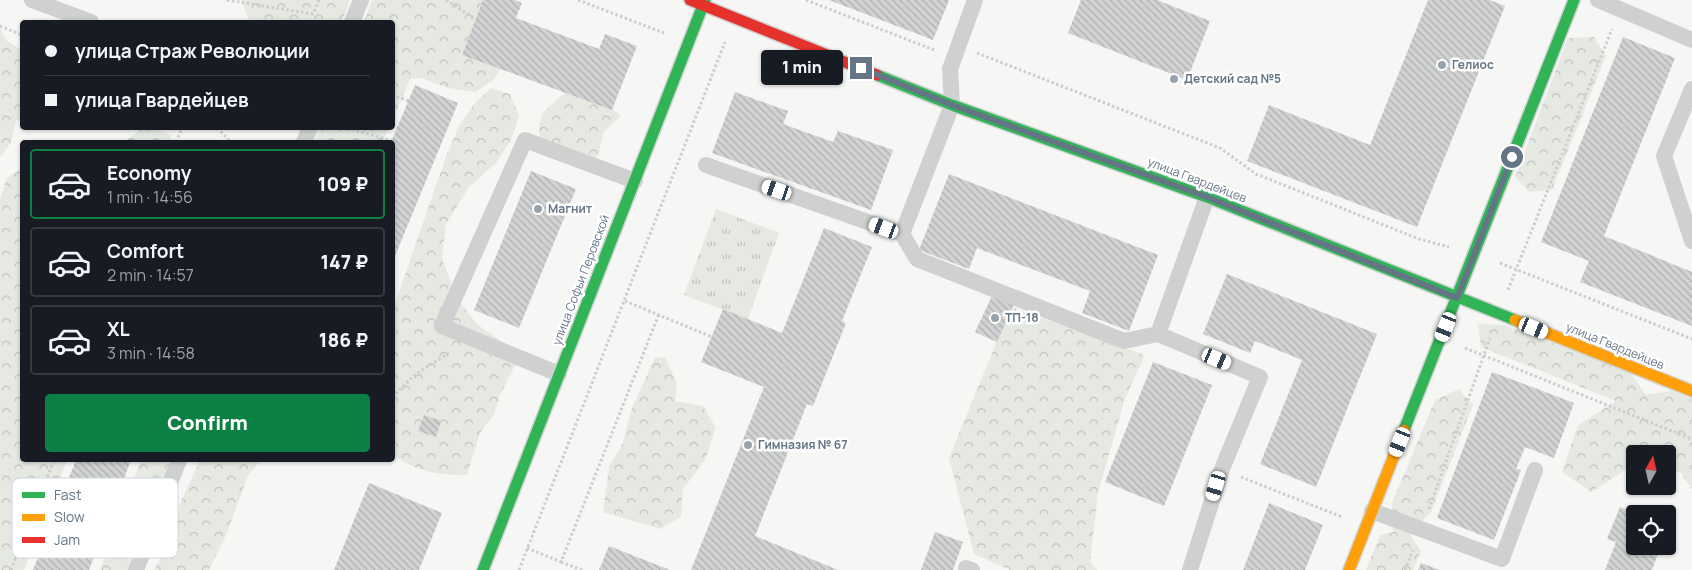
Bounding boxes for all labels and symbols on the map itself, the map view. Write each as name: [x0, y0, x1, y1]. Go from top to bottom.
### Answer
callout: 1 min: [761, 50, 844, 86]
place label: Гелиос: [1452, 56, 1494, 73]
route end: [850, 57, 872, 79]
marker: Гелиос: [1436, 59, 1448, 71]
place label: Детский сад №5: [1184, 70, 1281, 87]
marker: Детский сад №5: [1168, 73, 1180, 85]
route start: [1501, 146, 1523, 168]
street label: улица Гвардейцев: [1145, 153, 1250, 206]
car: [760, 178, 793, 202]
place label: Магнит: [548, 200, 593, 217]
marker: Магнит: [532, 203, 544, 215]
street label: улица Софьи Перовской: [548, 212, 613, 347]
car: [867, 216, 900, 240]
place label: ТП-18: [1005, 309, 1039, 326]
car: [1433, 310, 1458, 344]
marker: ТП-18: [989, 312, 1001, 324]
car: [1517, 315, 1550, 341]
street label: улица Гвардейцев: [1563, 318, 1667, 373]
car: [1200, 346, 1233, 372]
car: [1387, 425, 1412, 459]
place label: Гимназия № 67: [758, 436, 848, 453]
marker: Гимназия № 67: [742, 439, 754, 451]
north arrow: [1626, 445, 1676, 495]
car: [1204, 469, 1227, 503]
legend: [12, 478, 178, 558]
text: Fast: [54, 485, 82, 504]
text: Slow: [54, 507, 85, 526]
text: Jam: [54, 530, 80, 549]

